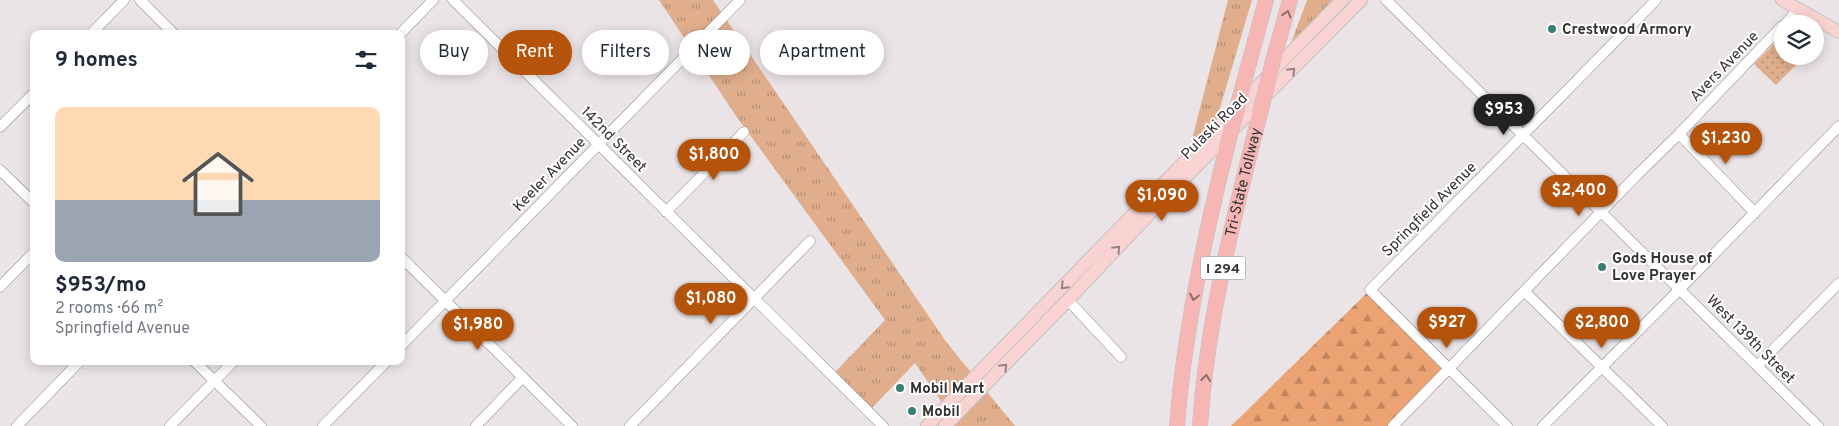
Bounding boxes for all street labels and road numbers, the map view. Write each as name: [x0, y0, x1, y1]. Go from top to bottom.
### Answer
street label: Avers Avenue: [1687, 28, 1764, 106]
street label: Pulaski Road: [1178, 90, 1252, 164]
street label: 142nd Street: [576, 103, 650, 177]
street label: Tri-State Tollway: [1222, 126, 1267, 239]
street label: Keeler Avenue: [510, 134, 591, 217]
street label: Springfield Avenue: [1379, 159, 1481, 261]
road number: I 294: [1200, 256, 1246, 280]
street label: West 139th Street: [1701, 292, 1798, 389]

